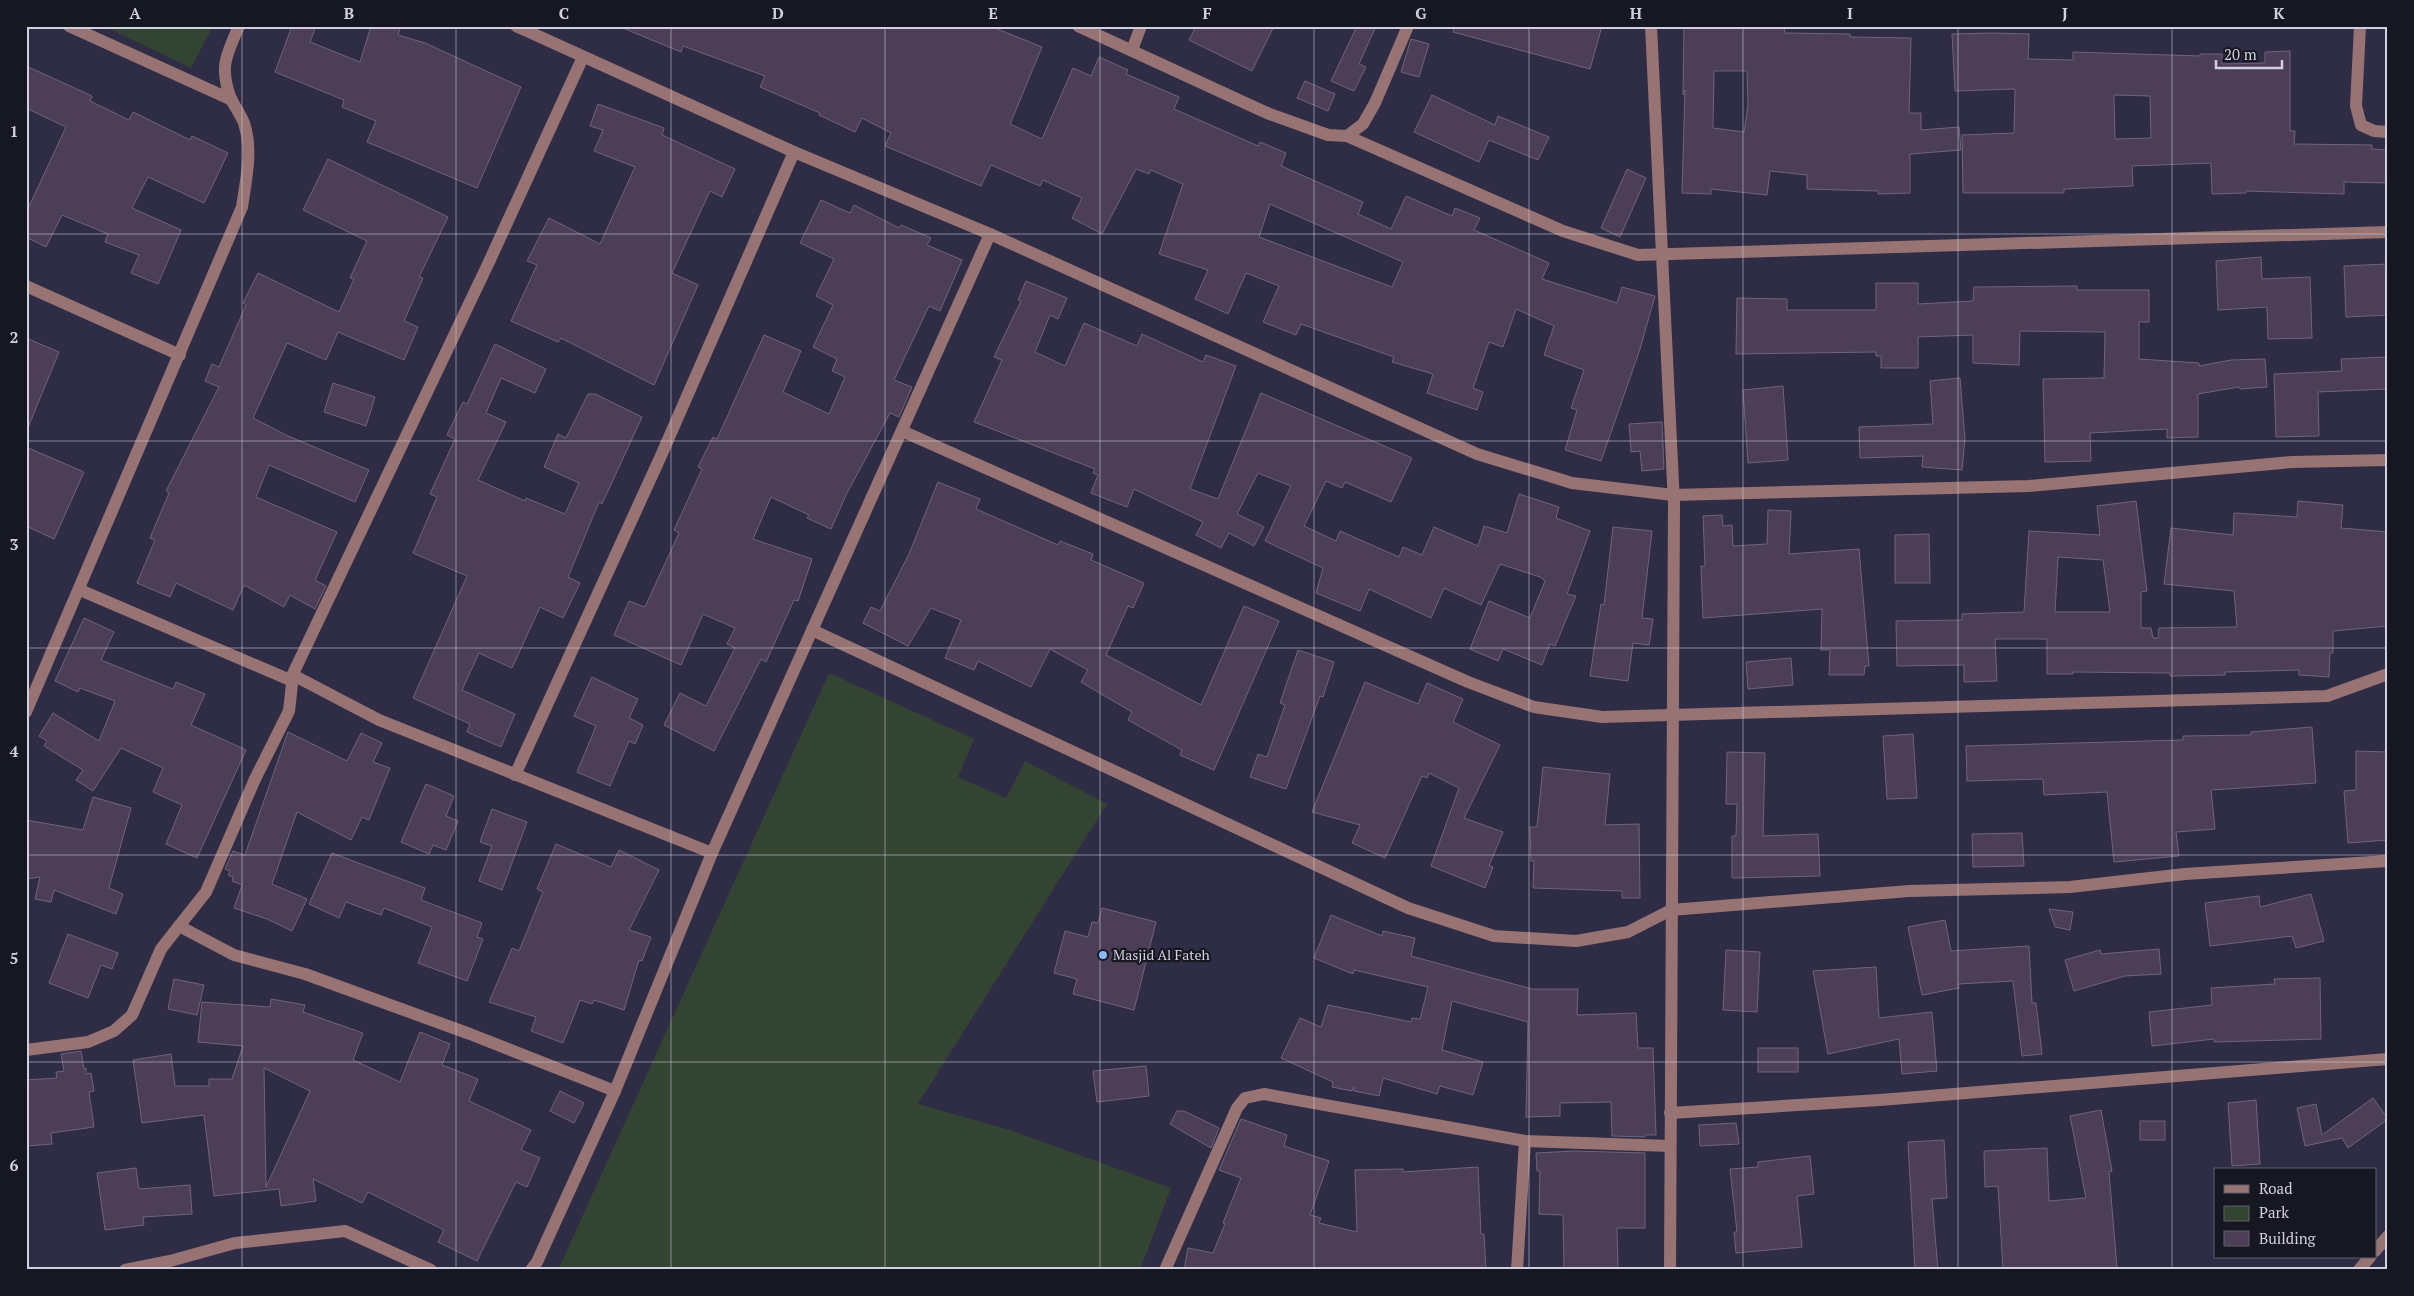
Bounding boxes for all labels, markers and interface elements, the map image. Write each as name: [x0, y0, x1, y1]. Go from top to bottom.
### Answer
text: A: [129, 2, 141, 24]
text: B: [344, 2, 354, 24]
text: C: [559, 2, 569, 24]
text: D: [772, 2, 784, 24]
text: E: [988, 2, 998, 24]
text: F: [1202, 2, 1212, 24]
text: G: [1415, 2, 1427, 24]
text: H: [1630, 2, 1642, 24]
text: I: [1847, 2, 1853, 24]
text: J: [2062, 2, 2068, 24]
text: K: [2273, 2, 2285, 24]
scale bar: [2216, 38, 2283, 70]
text: 20 m: [2224, 44, 2257, 64]
text: 1: [9, 120, 19, 142]
text: 2: [9, 326, 19, 348]
text: 3: [9, 533, 19, 555]
text: 4: [9, 740, 19, 762]
place label: Masjid Al Fateh: [1113, 945, 1210, 964]
text: 5: [9, 947, 19, 969]
marker: Masjid Al Fateh: [1097, 949, 1109, 961]
text: 6: [9, 1154, 19, 1176]
legend: [2214, 1168, 2376, 1258]
text: Road: [2259, 1178, 2292, 1198]
text: Park: [2259, 1202, 2289, 1222]
text: Building: [2259, 1228, 2317, 1248]

